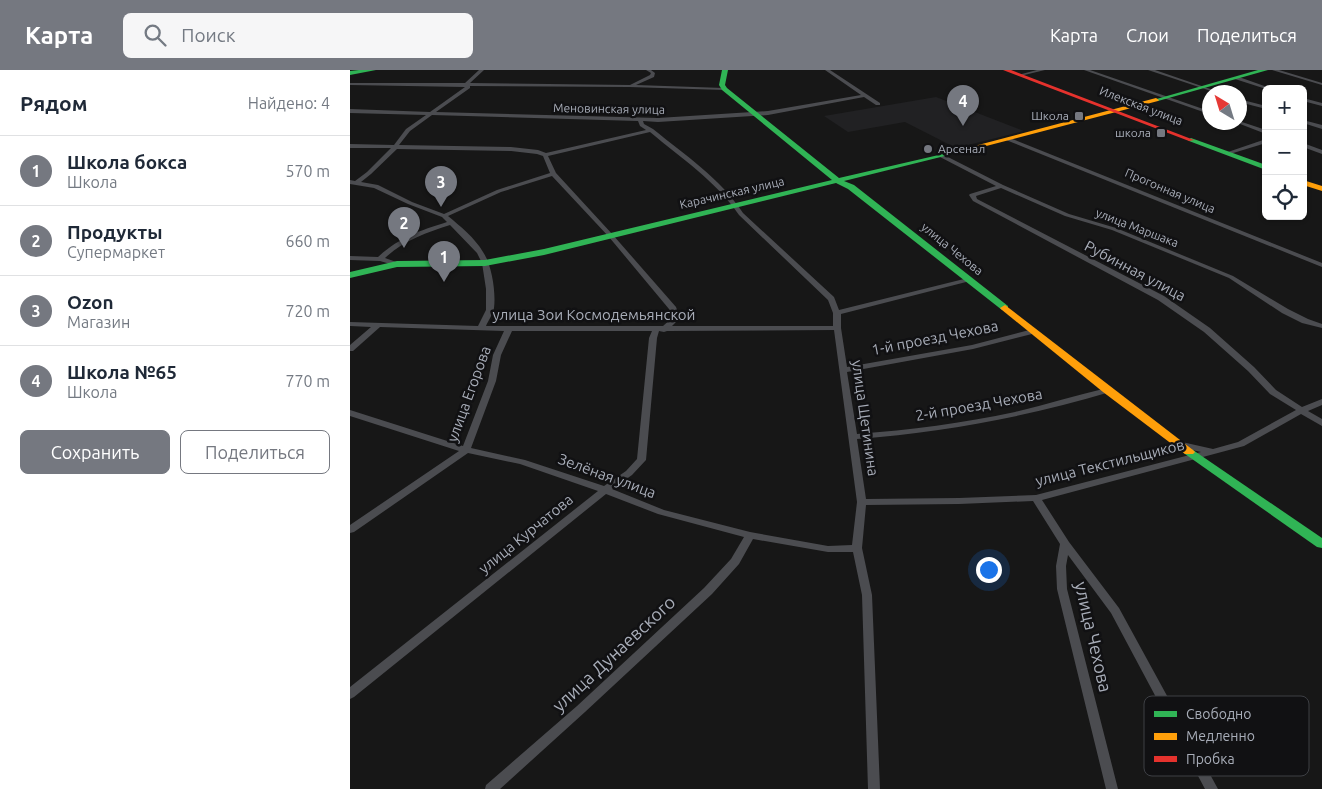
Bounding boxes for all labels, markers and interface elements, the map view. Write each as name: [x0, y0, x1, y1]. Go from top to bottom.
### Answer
search box: [123, 13, 473, 58]
icon: search: [141, 21, 169, 49]
text: Карта: [25, 22, 93, 49]
text: Поиск: [181, 24, 235, 46]
text: Карта: [1050, 25, 1098, 45]
text: Слои: [1126, 25, 1169, 45]
text: Поделиться: [1197, 25, 1297, 45]
street label: Илекская улица: [1098, 84, 1185, 127]
pin: 4: [947, 85, 979, 126]
north arrow: [1202, 85, 1247, 130]
map controls: [1262, 85, 1307, 220]
button: +: [1262, 85, 1307, 130]
text: Рядом: [20, 91, 88, 115]
text: Найдено: 4: [248, 94, 330, 112]
street label: Меновинская улица: [553, 101, 665, 116]
place label: Школа: [1031, 109, 1069, 122]
marker: Школа: [1073, 110, 1085, 122]
place label: школа: [1115, 126, 1151, 139]
marker: школа: [1155, 127, 1167, 139]
button: −: [1262, 130, 1307, 175]
place label: Арсенал: [938, 142, 985, 155]
marker: Арсенал: [922, 143, 934, 155]
text: Школа бокса: [67, 151, 187, 173]
text: 1: [31, 162, 41, 180]
text: 570 m: [285, 162, 330, 180]
pin: 3: [425, 166, 457, 207]
street label: Прогонная улица: [1123, 166, 1217, 215]
text: Школа: [67, 173, 117, 191]
street label: Карачинская улица: [678, 174, 785, 211]
button: locate: [1262, 175, 1307, 220]
street label: улица Маршака: [1094, 206, 1180, 249]
pin: 2: [388, 207, 420, 248]
street label: улица Чехова: [919, 220, 986, 277]
text: Продукты: [67, 221, 162, 243]
text: 2: [31, 232, 41, 250]
text: 660 m: [285, 232, 330, 250]
street label: Рубинная улица: [1082, 237, 1189, 304]
pin: 1: [428, 241, 460, 282]
text: Супермаркет: [67, 243, 165, 261]
text: Ozon: [67, 291, 114, 313]
text: 3: [31, 302, 41, 320]
text: 720 m: [285, 302, 330, 320]
street label: улица Зои Космодемьянской: [492, 306, 696, 323]
text: Магазин: [67, 313, 130, 331]
street label: 1-й проезд Чехова: [870, 317, 1000, 358]
street label: улица Егорова: [443, 343, 494, 444]
street label: улица Щетинина: [849, 359, 882, 477]
text: Школа №65: [67, 361, 177, 383]
text: 4: [31, 372, 41, 390]
text: 770 m: [285, 372, 330, 390]
text: Школа: [67, 383, 117, 401]
street label: 2-й проезд Чехова: [914, 385, 1044, 424]
button: Сохранить: [20, 430, 170, 474]
button: Поделиться: [180, 430, 330, 474]
street label: улица Текстильщиков: [1034, 436, 1186, 489]
street label: Зелёная улица: [556, 450, 658, 501]
street label: улица Курчатова: [475, 490, 576, 577]
your location: [976, 557, 1002, 583]
street label: улица Чехова: [1072, 579, 1116, 694]
street label: улица Дунаевского: [548, 591, 679, 715]
legend: [1144, 696, 1309, 776]
text: Свободно: [1186, 706, 1251, 722]
text: Медленно: [1186, 728, 1255, 744]
text: Пробка: [1186, 751, 1235, 767]

